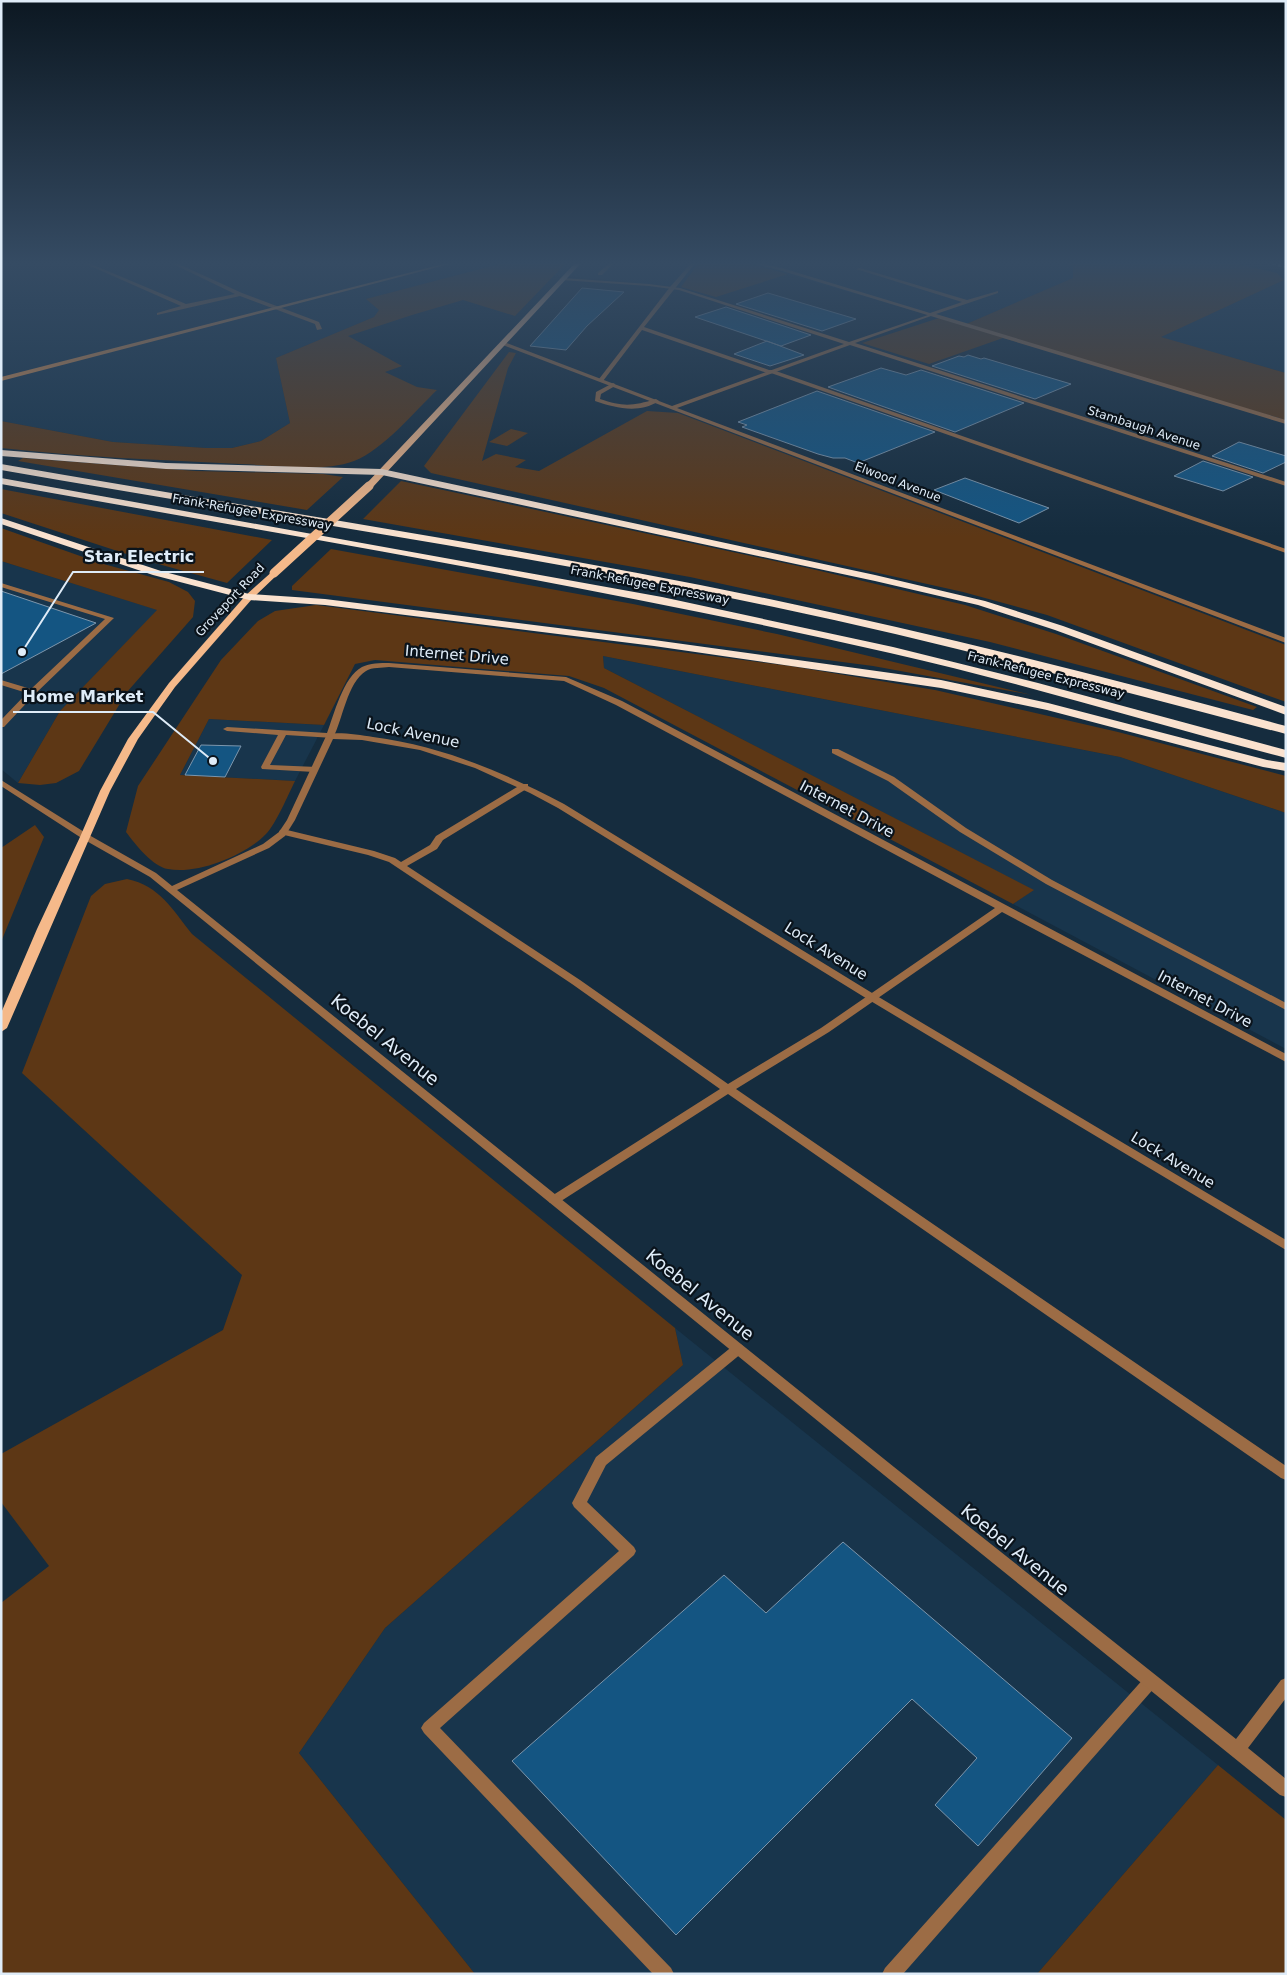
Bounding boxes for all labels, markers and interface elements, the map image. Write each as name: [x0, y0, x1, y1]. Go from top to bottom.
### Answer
street label: Stambaugh Avenue: [1086, 403, 1202, 453]
street label: Elwood Avenue: [853, 459, 943, 505]
street label: Frank-Refugee Expressway: [171, 491, 333, 533]
callout: Star Electric: [73, 541, 204, 572]
text: Star Electric: [84, 547, 194, 566]
street label: Groveport Road: [193, 561, 267, 639]
street label: Frank-Refugee Expressway: [569, 563, 731, 607]
street label: Internet Drive: [404, 641, 510, 669]
street label: Frank-Refugee Expressway: [966, 649, 1126, 701]
callout: Home Market: [13, 681, 153, 712]
text: Home Market: [23, 687, 144, 706]
street label: Lock Avenue: [365, 714, 461, 752]
street label: Internet Drive: [797, 777, 897, 841]
street label: Lock Avenue: [781, 918, 871, 984]
street label: Internet Drive: [1155, 967, 1255, 1031]
street label: Koebel Avenue: [327, 990, 444, 1090]
street label: Lock Avenue: [1128, 1128, 1218, 1192]
street label: Koebel Avenue: [642, 1245, 759, 1345]
street label: Koebel Avenue: [957, 1500, 1074, 1600]

